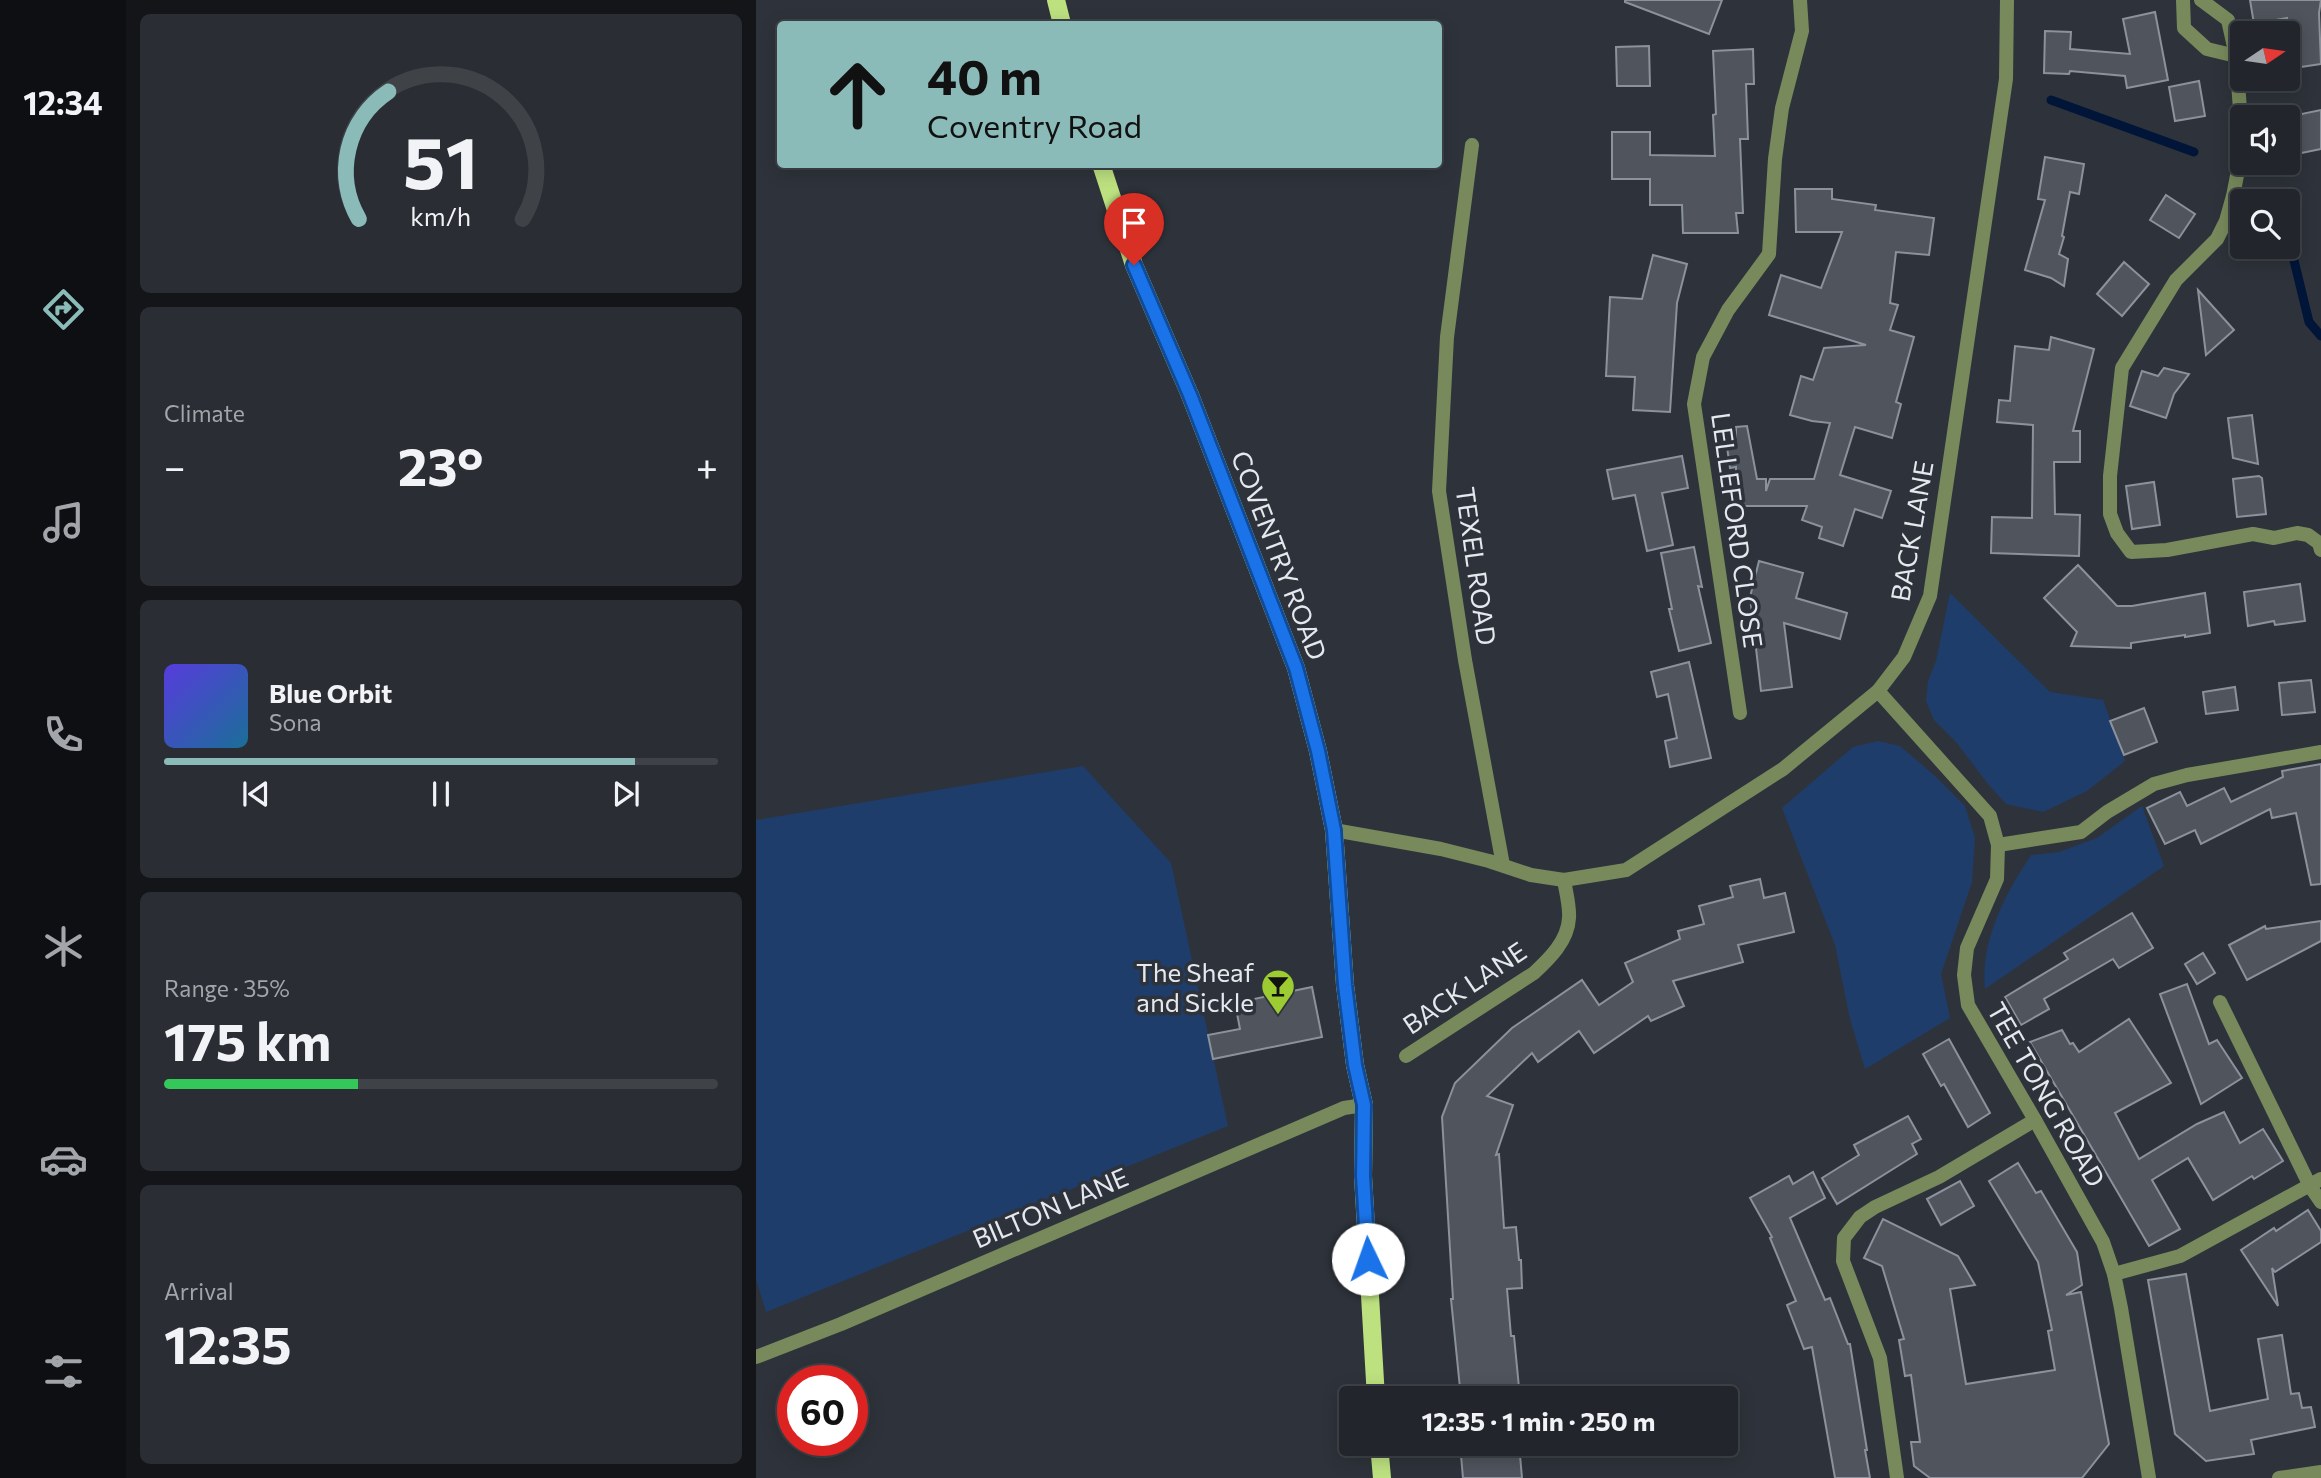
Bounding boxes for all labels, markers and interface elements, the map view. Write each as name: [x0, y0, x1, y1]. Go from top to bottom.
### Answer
north arrow: [2230, 21, 2300, 91]
map controls: [2230, 21, 2300, 259]
text: 40 m: [927, 45, 1042, 105]
icon: ahead: [812, 49, 903, 140]
text: 12:34: [23, 82, 103, 122]
text: Coventry Road: [927, 105, 1142, 145]
button: sound: [2230, 105, 2300, 175]
text: 51: [403, 116, 479, 205]
button: search: [2230, 189, 2300, 259]
pin: [1104, 193, 1164, 265]
text: km/h: [411, 201, 471, 231]
icon: arrive: [1115, 204, 1153, 242]
icon: directions: [39, 285, 88, 334]
text: Climate: [164, 399, 245, 427]
street label: LELLEFORD CLOSE: [1706, 410, 1770, 650]
text: 23°: [398, 433, 484, 497]
text: −: [164, 442, 186, 489]
text: +: [696, 442, 718, 489]
street label: COVENTRY ROAD: [1226, 446, 1334, 664]
street label: BACK LANE: [1883, 458, 1939, 604]
street label: TEXEL ROAD: [1451, 485, 1503, 647]
icon: music: [39, 498, 88, 547]
text: Blue Orbit: [269, 677, 392, 708]
text: Sona: [269, 708, 321, 736]
icon: phone: [39, 710, 88, 759]
icon: previous: [237, 775, 275, 813]
icon: pause: [422, 775, 460, 813]
icon: next: [607, 775, 645, 813]
icon: climate: [39, 922, 88, 971]
street label: BACK LANE: [1396, 934, 1532, 1040]
place label: The Sheaf and Sickle: [1136, 956, 1255, 1017]
bar icon: The Sheaf and Sickle: [1259, 967, 1297, 1016]
text: Range · 35%: [164, 974, 290, 1002]
street label: TEE TONG ROAD: [1982, 996, 2112, 1192]
text: 175 km: [164, 1008, 331, 1072]
icon: car: [39, 1135, 88, 1184]
street label: BILTON LANE: [968, 1160, 1132, 1254]
position arrow: [1331, 1222, 1405, 1296]
text: Arrival: [164, 1277, 234, 1305]
text: 12:35: [164, 1311, 291, 1375]
icon: filters: [39, 1347, 88, 1396]
speed limit sign: 60: [777, 1365, 868, 1456]
text: 12:35 · 1 min · 250 m: [1422, 1405, 1655, 1436]

